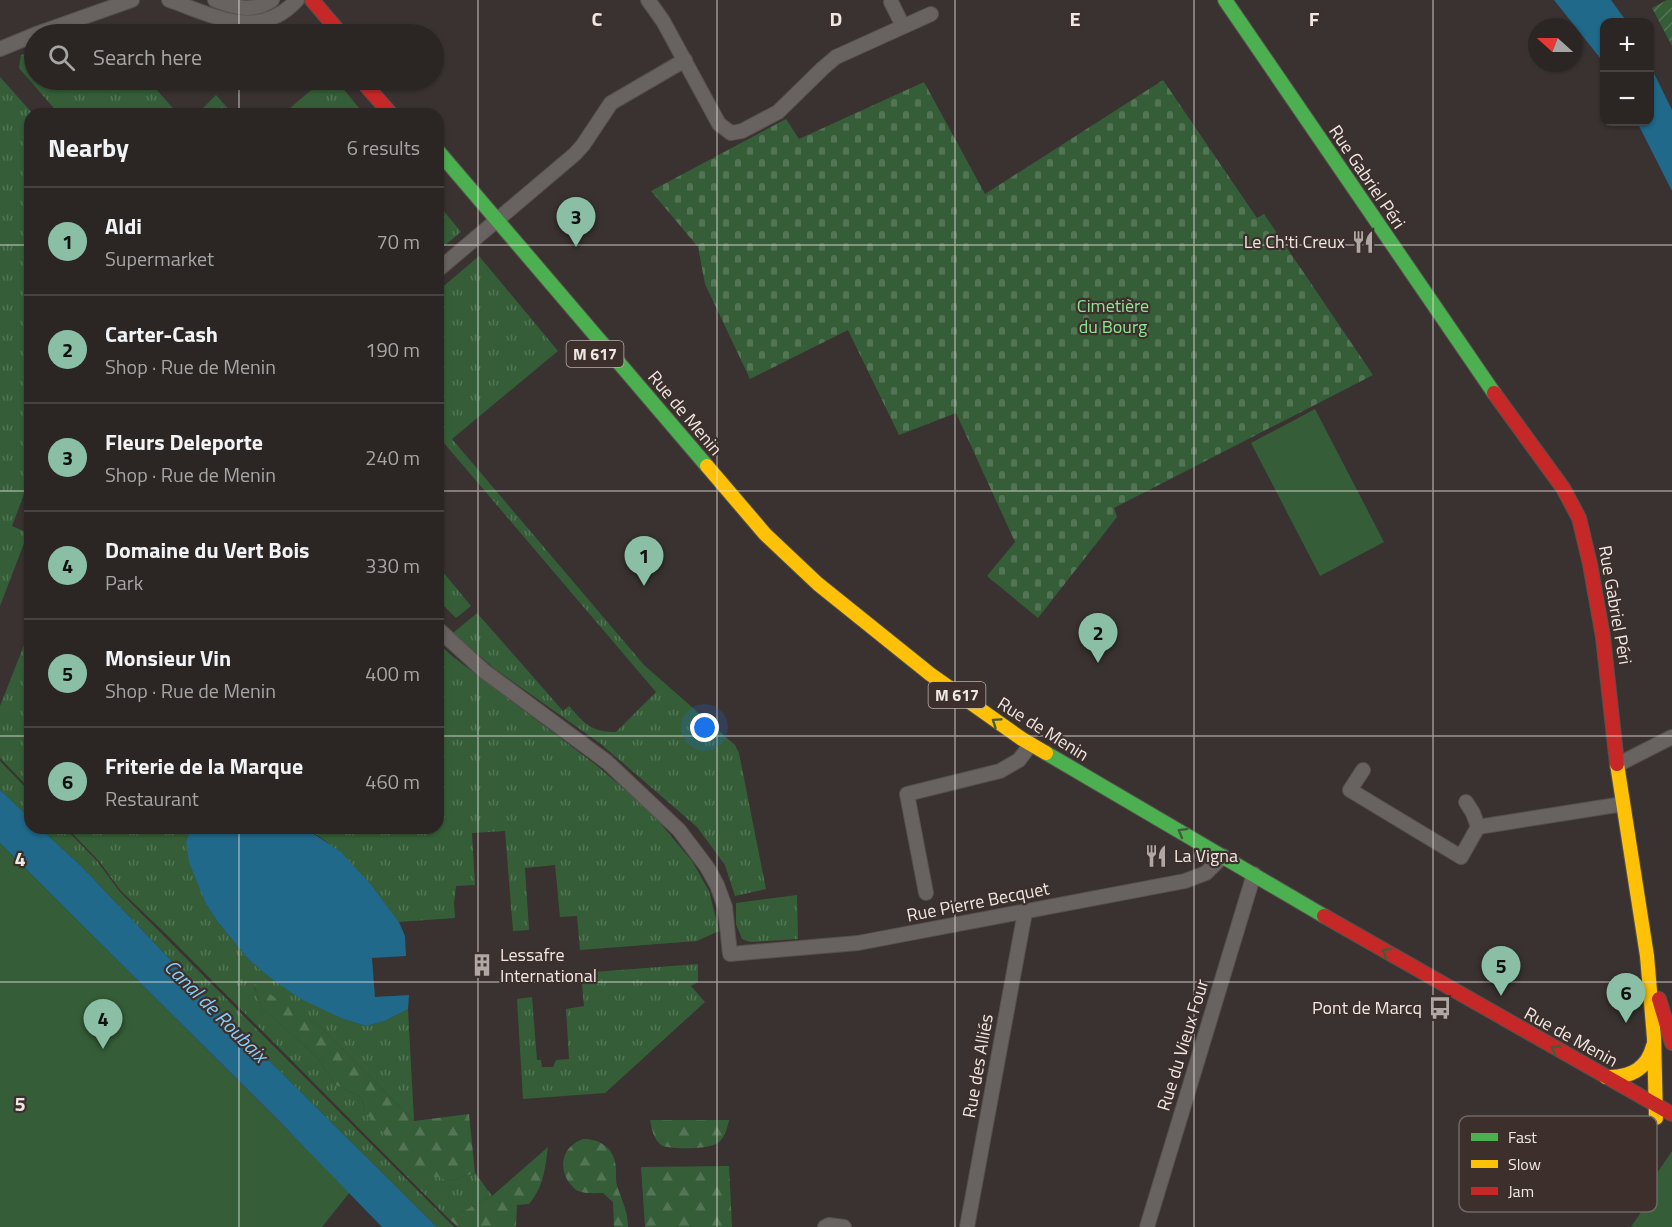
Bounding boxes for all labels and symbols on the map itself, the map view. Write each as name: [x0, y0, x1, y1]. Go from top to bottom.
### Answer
text: C: [592, 3, 603, 34]
text: D: [830, 3, 842, 34]
text: E: [1069, 3, 1081, 34]
text: F: [1309, 3, 1320, 34]
north arrow: [1528, 18, 1582, 72]
street label: Rue Gabriel Péri: [1323, 119, 1412, 234]
pin: 3: [556, 198, 596, 247]
place label: Le Ch'ti Creux: [1244, 228, 1345, 255]
restaurant icon: Le Ch'ti Creux: [1350, 229, 1376, 255]
park label: Cimetière du Bourg: [1077, 292, 1149, 340]
road number: M 617: [566, 341, 624, 367]
street label: Rue de Menin: [642, 364, 729, 461]
pin: 1: [624, 536, 664, 586]
street label: Rue Gabriel Péri: [1592, 543, 1639, 667]
pin: 2: [1078, 614, 1118, 663]
road number: M 617: [928, 682, 986, 708]
street label: Rue de Menin: [992, 690, 1094, 767]
your location: [690, 713, 719, 742]
one-way arrow: [992, 718, 1003, 729]
one-way arrow: [1178, 828, 1188, 839]
place label: La Vigna: [1174, 842, 1238, 869]
text: 4: [14, 843, 26, 874]
restaurant icon: La Vigna: [1143, 843, 1169, 869]
street label: Rue Pierre Becquet: [904, 874, 1052, 929]
place label: Lessafre International: [500, 941, 597, 989]
pin: 5: [1482, 946, 1520, 996]
one-way arrow: [1382, 947, 1392, 959]
water label: Canal de Roubaix: [157, 952, 277, 1071]
building icon: Lessafre International: [469, 952, 495, 978]
pin: 6: [1606, 974, 1646, 1023]
street label: Rue du Vieux Four: [1150, 976, 1215, 1114]
place label: Pont de Marcq: [1312, 994, 1422, 1021]
bus stop icon: Pont de Marcq: [1427, 995, 1453, 1021]
pin: 4: [84, 1000, 122, 1049]
street label: Rue de Menin: [1519, 1000, 1623, 1073]
street label: Rue des Alliés: [955, 1012, 1000, 1120]
one-way arrow: [1551, 1045, 1562, 1056]
text: 5: [14, 1088, 26, 1119]
legend: [1459, 1116, 1657, 1212]
text: Fast: [1508, 1125, 1537, 1149]
text: Slow: [1508, 1152, 1541, 1176]
text: Jam: [1508, 1179, 1534, 1203]

